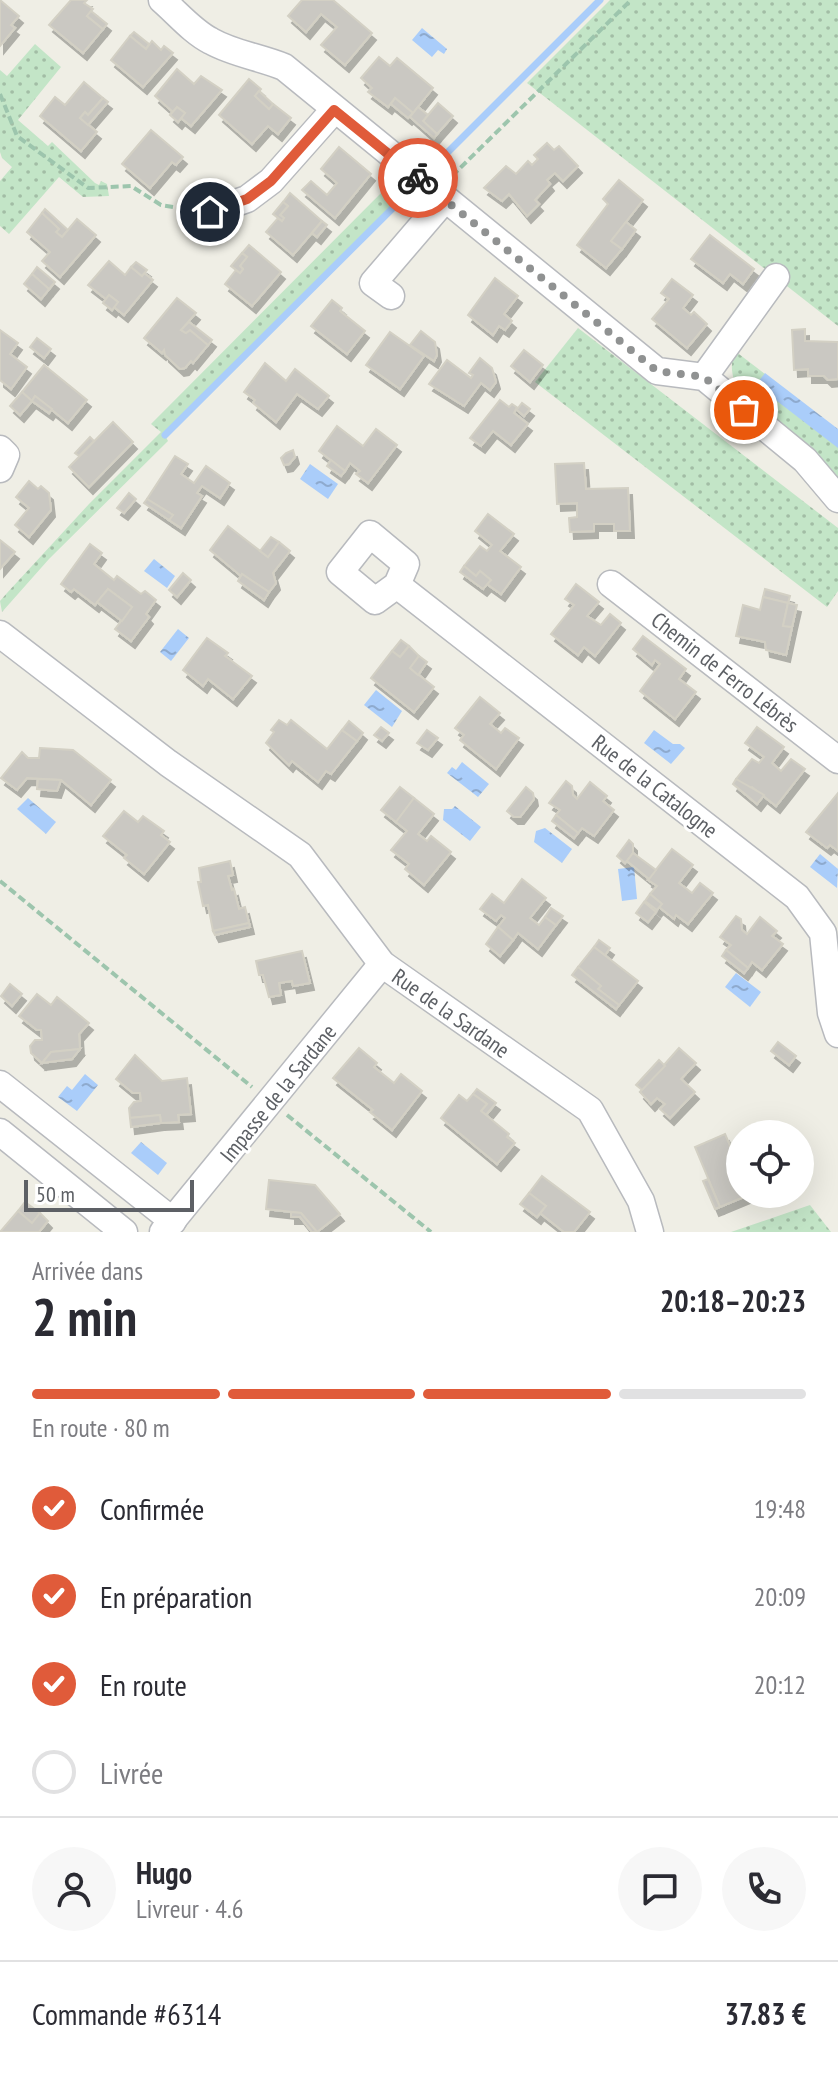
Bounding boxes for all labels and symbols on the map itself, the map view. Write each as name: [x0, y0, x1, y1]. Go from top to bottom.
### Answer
courier: [378, 138, 458, 218]
pin: [176, 178, 244, 246]
pin: [710, 376, 778, 444]
street label: Chemin de Ferro Lébrès: [646, 606, 804, 738]
street label: Rue de la Catalogne: [586, 728, 724, 844]
street label: Rue de la Sardane: [387, 962, 515, 1064]
street label: Impasse de la Sardane: [214, 1018, 342, 1168]
scale bar: [24, 1176, 194, 1212]

